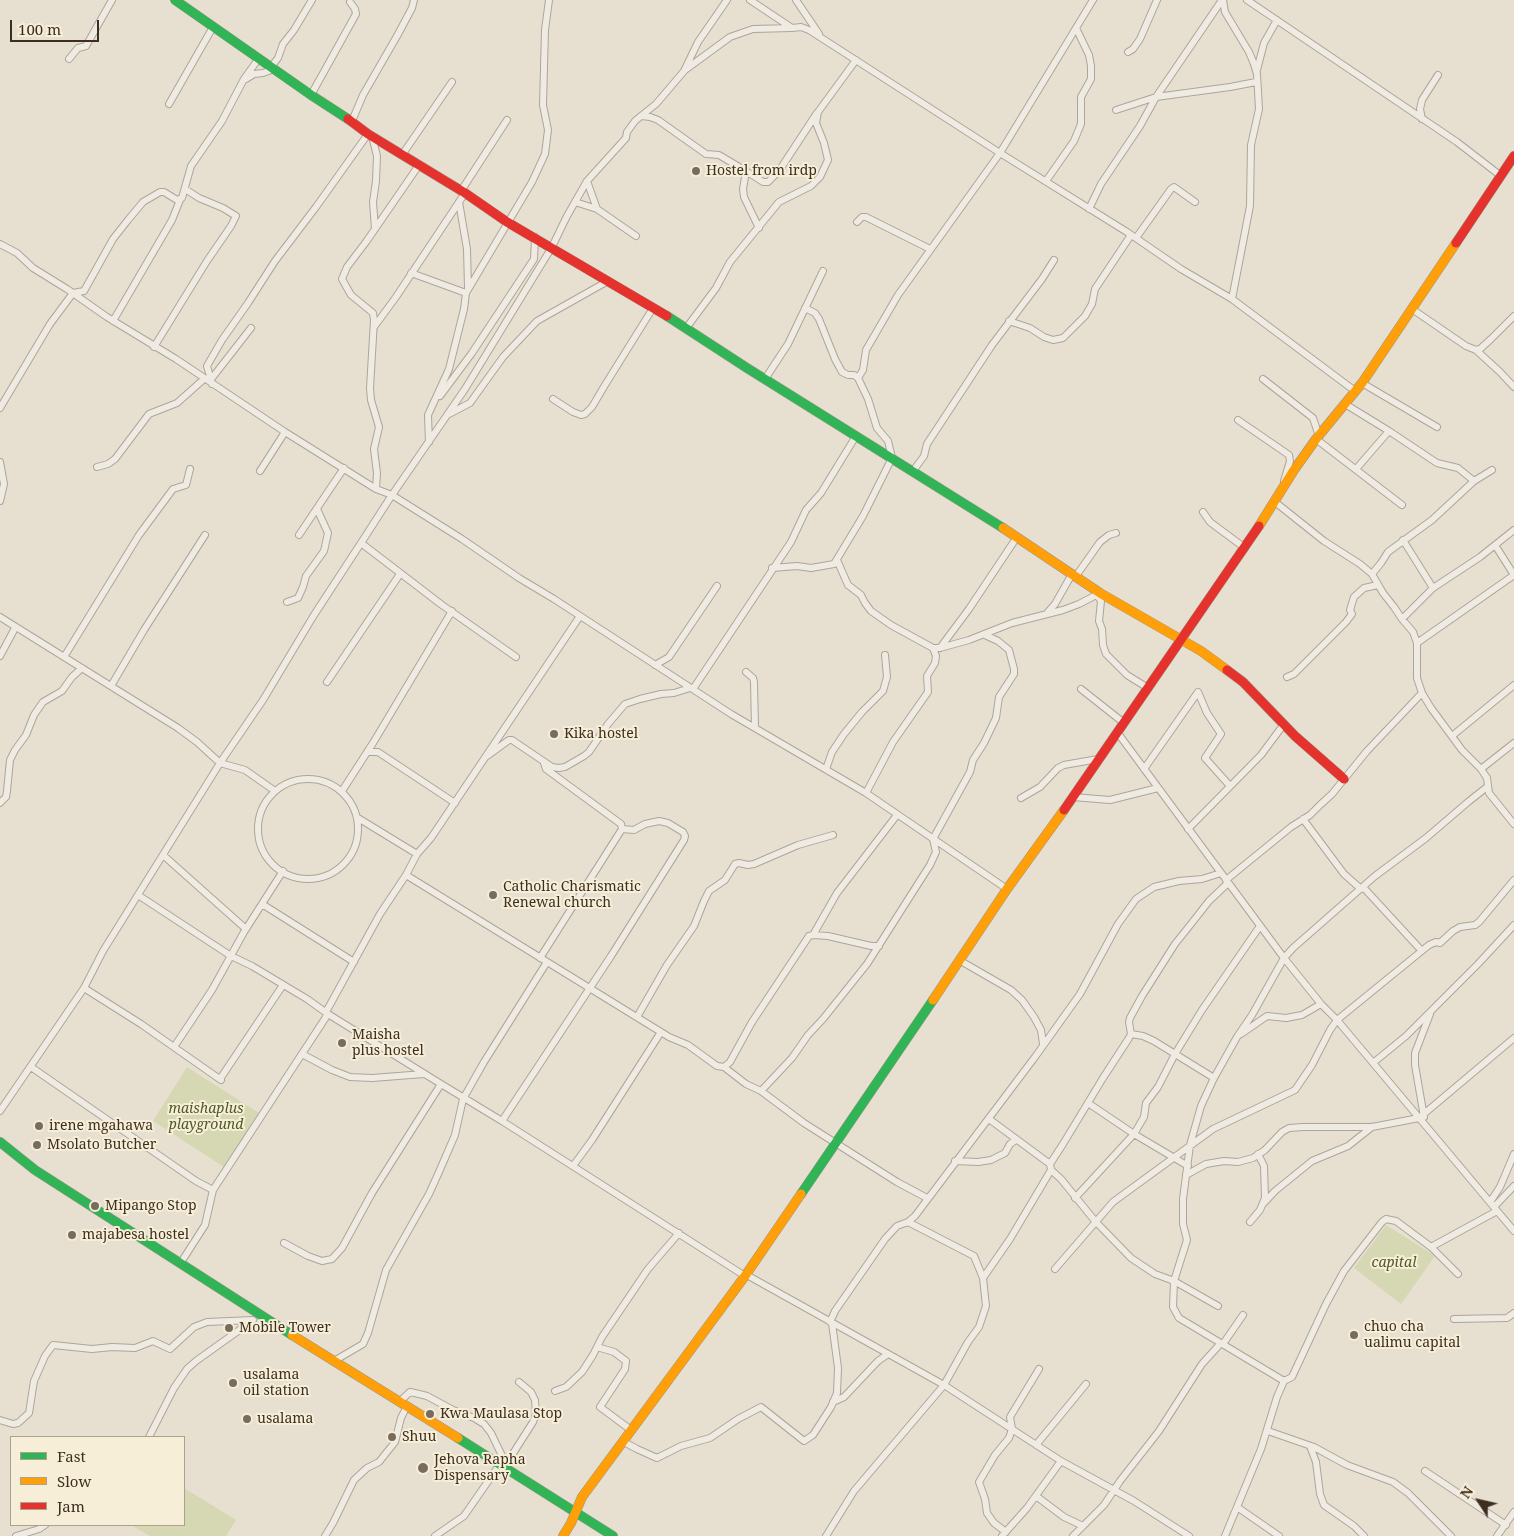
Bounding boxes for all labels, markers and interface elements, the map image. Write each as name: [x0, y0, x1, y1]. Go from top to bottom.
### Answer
scale bar: [12, 10, 101, 42]
text: 100 m: [18, 19, 61, 39]
place label: Hostel from irdp: [706, 163, 817, 179]
marker: Hostel from irdp: [690, 165, 702, 177]
place label: Kika hostel: [564, 726, 638, 742]
marker: Kika hostel: [548, 728, 560, 740]
place label: Catholic Charismatic Renewal church: [503, 879, 641, 912]
marker: Catholic Charismatic Renewal church: [487, 889, 499, 901]
place label: Maisha plus hostel: [352, 1027, 424, 1060]
marker: Maisha plus hostel: [336, 1037, 348, 1049]
park label: maishaplus playground: [168, 1101, 244, 1134]
place label: irene mgahawa: [49, 1118, 153, 1134]
marker: irene mgahawa: [33, 1120, 45, 1132]
place label: Msolato Butcher: [47, 1137, 156, 1153]
marker: Msolato Butcher: [31, 1139, 43, 1151]
place label: Mipango Stop: [105, 1198, 197, 1214]
marker: Mipango Stop: [89, 1200, 101, 1212]
place label: majabesa hostel: [82, 1227, 189, 1243]
marker: majabesa hostel: [66, 1229, 78, 1241]
park label: capital: [1372, 1255, 1416, 1271]
place label: chuo cha ualimu capital: [1364, 1319, 1460, 1351]
place label: Mobile Tower: [239, 1320, 331, 1336]
marker: Mobile Tower: [223, 1322, 235, 1334]
marker: chuo cha ualimu capital: [1348, 1329, 1360, 1341]
place label: usalama oil station: [243, 1367, 309, 1400]
marker: usalama oil station: [227, 1377, 239, 1389]
place label: Kwa Maulasa Stop: [440, 1406, 562, 1422]
marker: Kwa Maulasa Stop: [424, 1408, 436, 1420]
place label: usalama: [257, 1411, 313, 1427]
marker: usalama: [241, 1413, 253, 1425]
place label: Shuu: [402, 1429, 436, 1445]
marker: Shuu: [386, 1431, 398, 1443]
legend: [10, 1436, 185, 1526]
text: Fast: [57, 1446, 86, 1466]
place label: Jehova Rapha Dispensary: [434, 1452, 526, 1484]
marker: Jehova Rapha Dispensary: [416, 1461, 430, 1475]
text: Slow: [57, 1471, 91, 1491]
north arrow: [1454, 1476, 1504, 1526]
text: N: [1455, 1482, 1477, 1502]
text: Jam: [57, 1496, 85, 1516]

